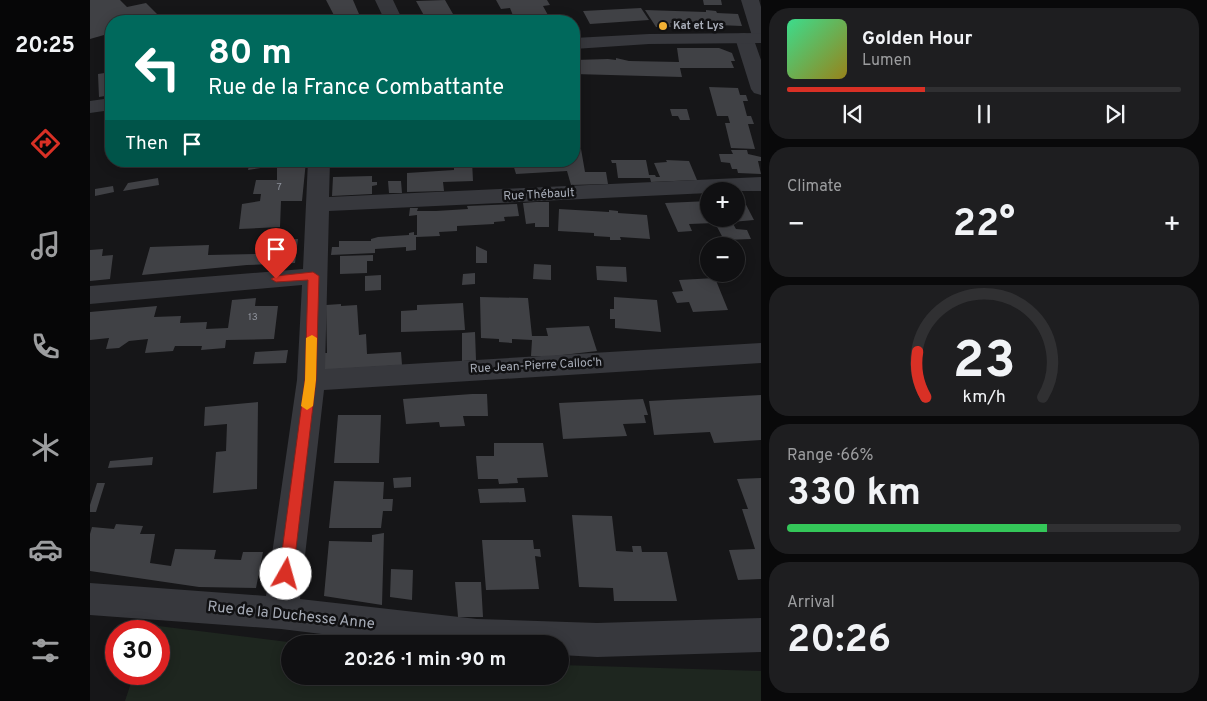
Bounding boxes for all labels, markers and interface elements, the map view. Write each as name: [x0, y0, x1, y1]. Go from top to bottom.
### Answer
place label: Kat et Lys: [673, 19, 724, 33]
marker: Kat et Lys: [657, 20, 669, 32]
text: Golden Hour: [862, 27, 973, 51]
text: 80 m: [208, 32, 292, 76]
text: 20:25: [15, 33, 75, 60]
icon: left: [125, 35, 190, 100]
text: Lumen: [862, 51, 912, 71]
text: Rue de la France Combattante: [208, 75, 504, 102]
icon: previous: [839, 100, 867, 128]
icon: pause: [970, 100, 998, 128]
icon: next: [1101, 100, 1129, 128]
icon: directions: [28, 126, 63, 161]
icon: arrive: [178, 130, 206, 158]
text: Then: [125, 132, 168, 156]
text: Climate: [787, 177, 842, 197]
house number: 7: [276, 181, 282, 194]
map controls: [700, 182, 745, 282]
button: +: [700, 182, 745, 227]
street label: Rue Thébault: [503, 185, 575, 205]
text: 22°: [953, 201, 1015, 250]
text: −: [787, 208, 805, 244]
text: +: [1163, 208, 1181, 244]
icon: music: [28, 228, 63, 263]
pin: [255, 228, 297, 279]
icon: arrive: [262, 235, 290, 263]
button: −: [700, 237, 745, 282]
house number: 13: [248, 311, 258, 324]
icon: phone: [28, 329, 63, 364]
text: 23: [953, 330, 1015, 396]
street label: Rue Jean-Pierre Calloc'h: [469, 355, 603, 377]
text: km/h: [962, 386, 1006, 409]
icon: climate: [28, 430, 63, 465]
text: Range · 66%: [787, 446, 873, 466]
text: 330 km: [787, 470, 921, 519]
icon: car: [28, 532, 63, 567]
position arrow: [259, 547, 311, 599]
text: Arrival: [787, 593, 835, 613]
street label: Rue de la Duchesse Anne: [206, 598, 376, 634]
text: 20:26: [787, 617, 891, 666]
speed limit sign: 30: [105, 620, 170, 685]
icon: filters: [28, 633, 63, 668]
text: 20:26 · 1 min · 90 m: [344, 648, 506, 672]

